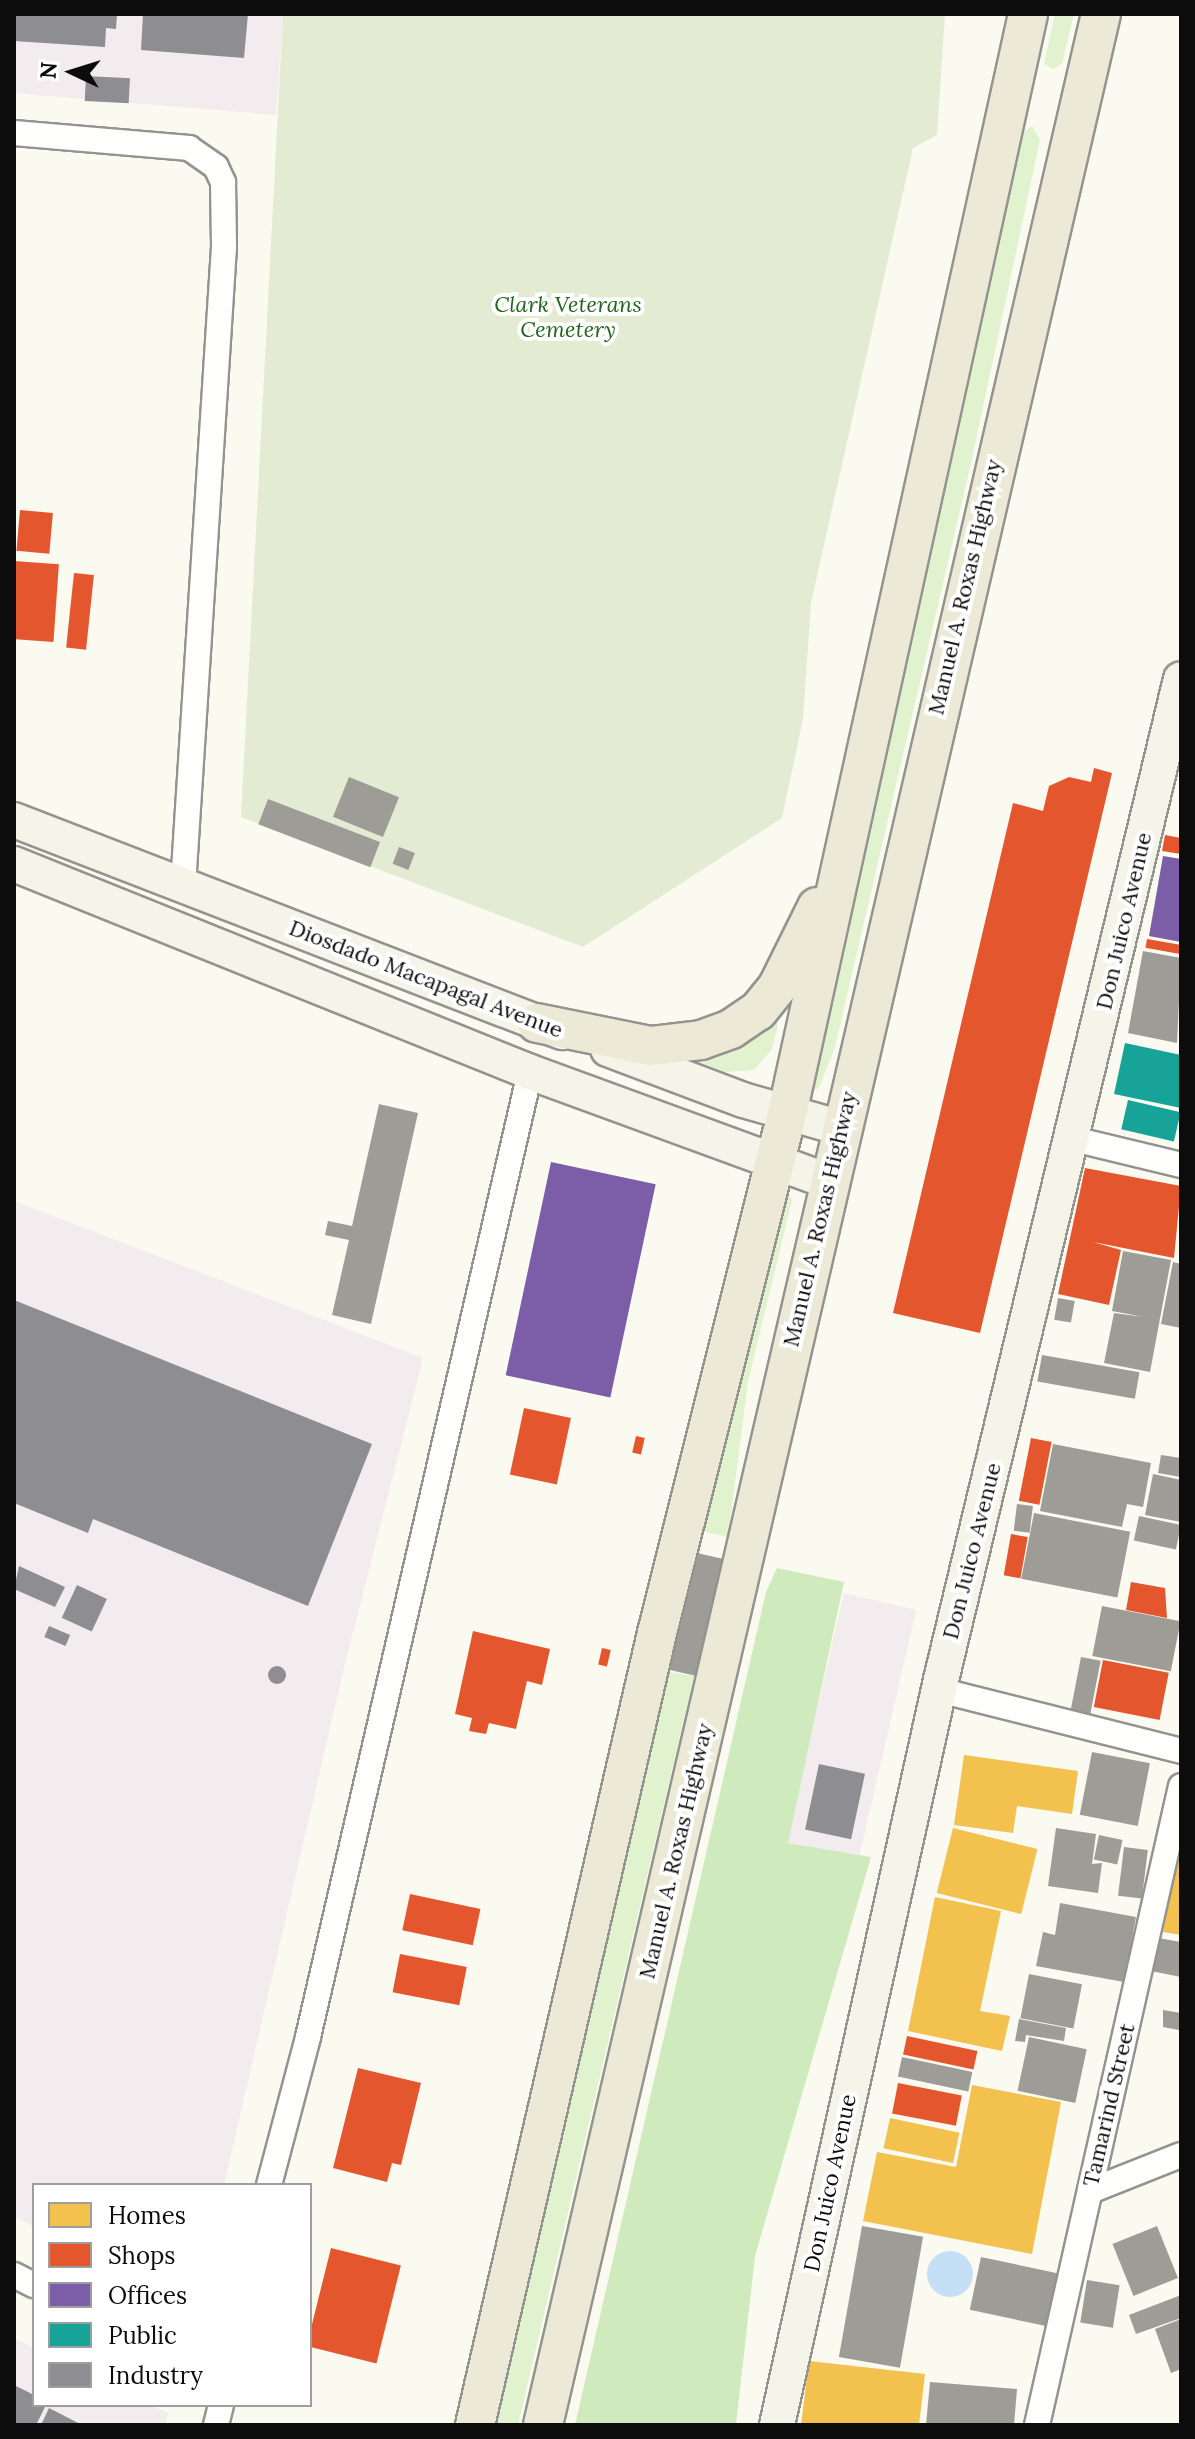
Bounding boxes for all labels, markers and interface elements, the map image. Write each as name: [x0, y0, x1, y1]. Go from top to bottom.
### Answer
north arrow: [32, 32, 112, 112]
text: N: [33, 61, 63, 80]
park label: Clark Veterans Cemetery: [494, 291, 642, 342]
street label: Manuel A. Roxas Highway: [923, 457, 1007, 717]
street label: Don Juico Avenue: [1091, 830, 1157, 1012]
street label: Diosdado Macapagal Avenue: [285, 915, 567, 1043]
street label: Manuel A. Roxas Highway: [778, 1089, 862, 1349]
street label: Don Juico Avenue: [937, 1460, 1007, 1642]
street label: Manuel A. Roxas Highway: [634, 1721, 718, 1981]
street label: Tamarind Street: [1077, 2021, 1141, 2189]
street label: Don Juico Avenue: [798, 2092, 862, 2274]
legend: [32, 2183, 312, 2407]
text: Homes: [108, 2200, 186, 2231]
text: Shops: [108, 2240, 175, 2271]
text: Offices: [108, 2280, 187, 2311]
text: Public: [108, 2320, 177, 2351]
text: Industry: [108, 2360, 203, 2391]

